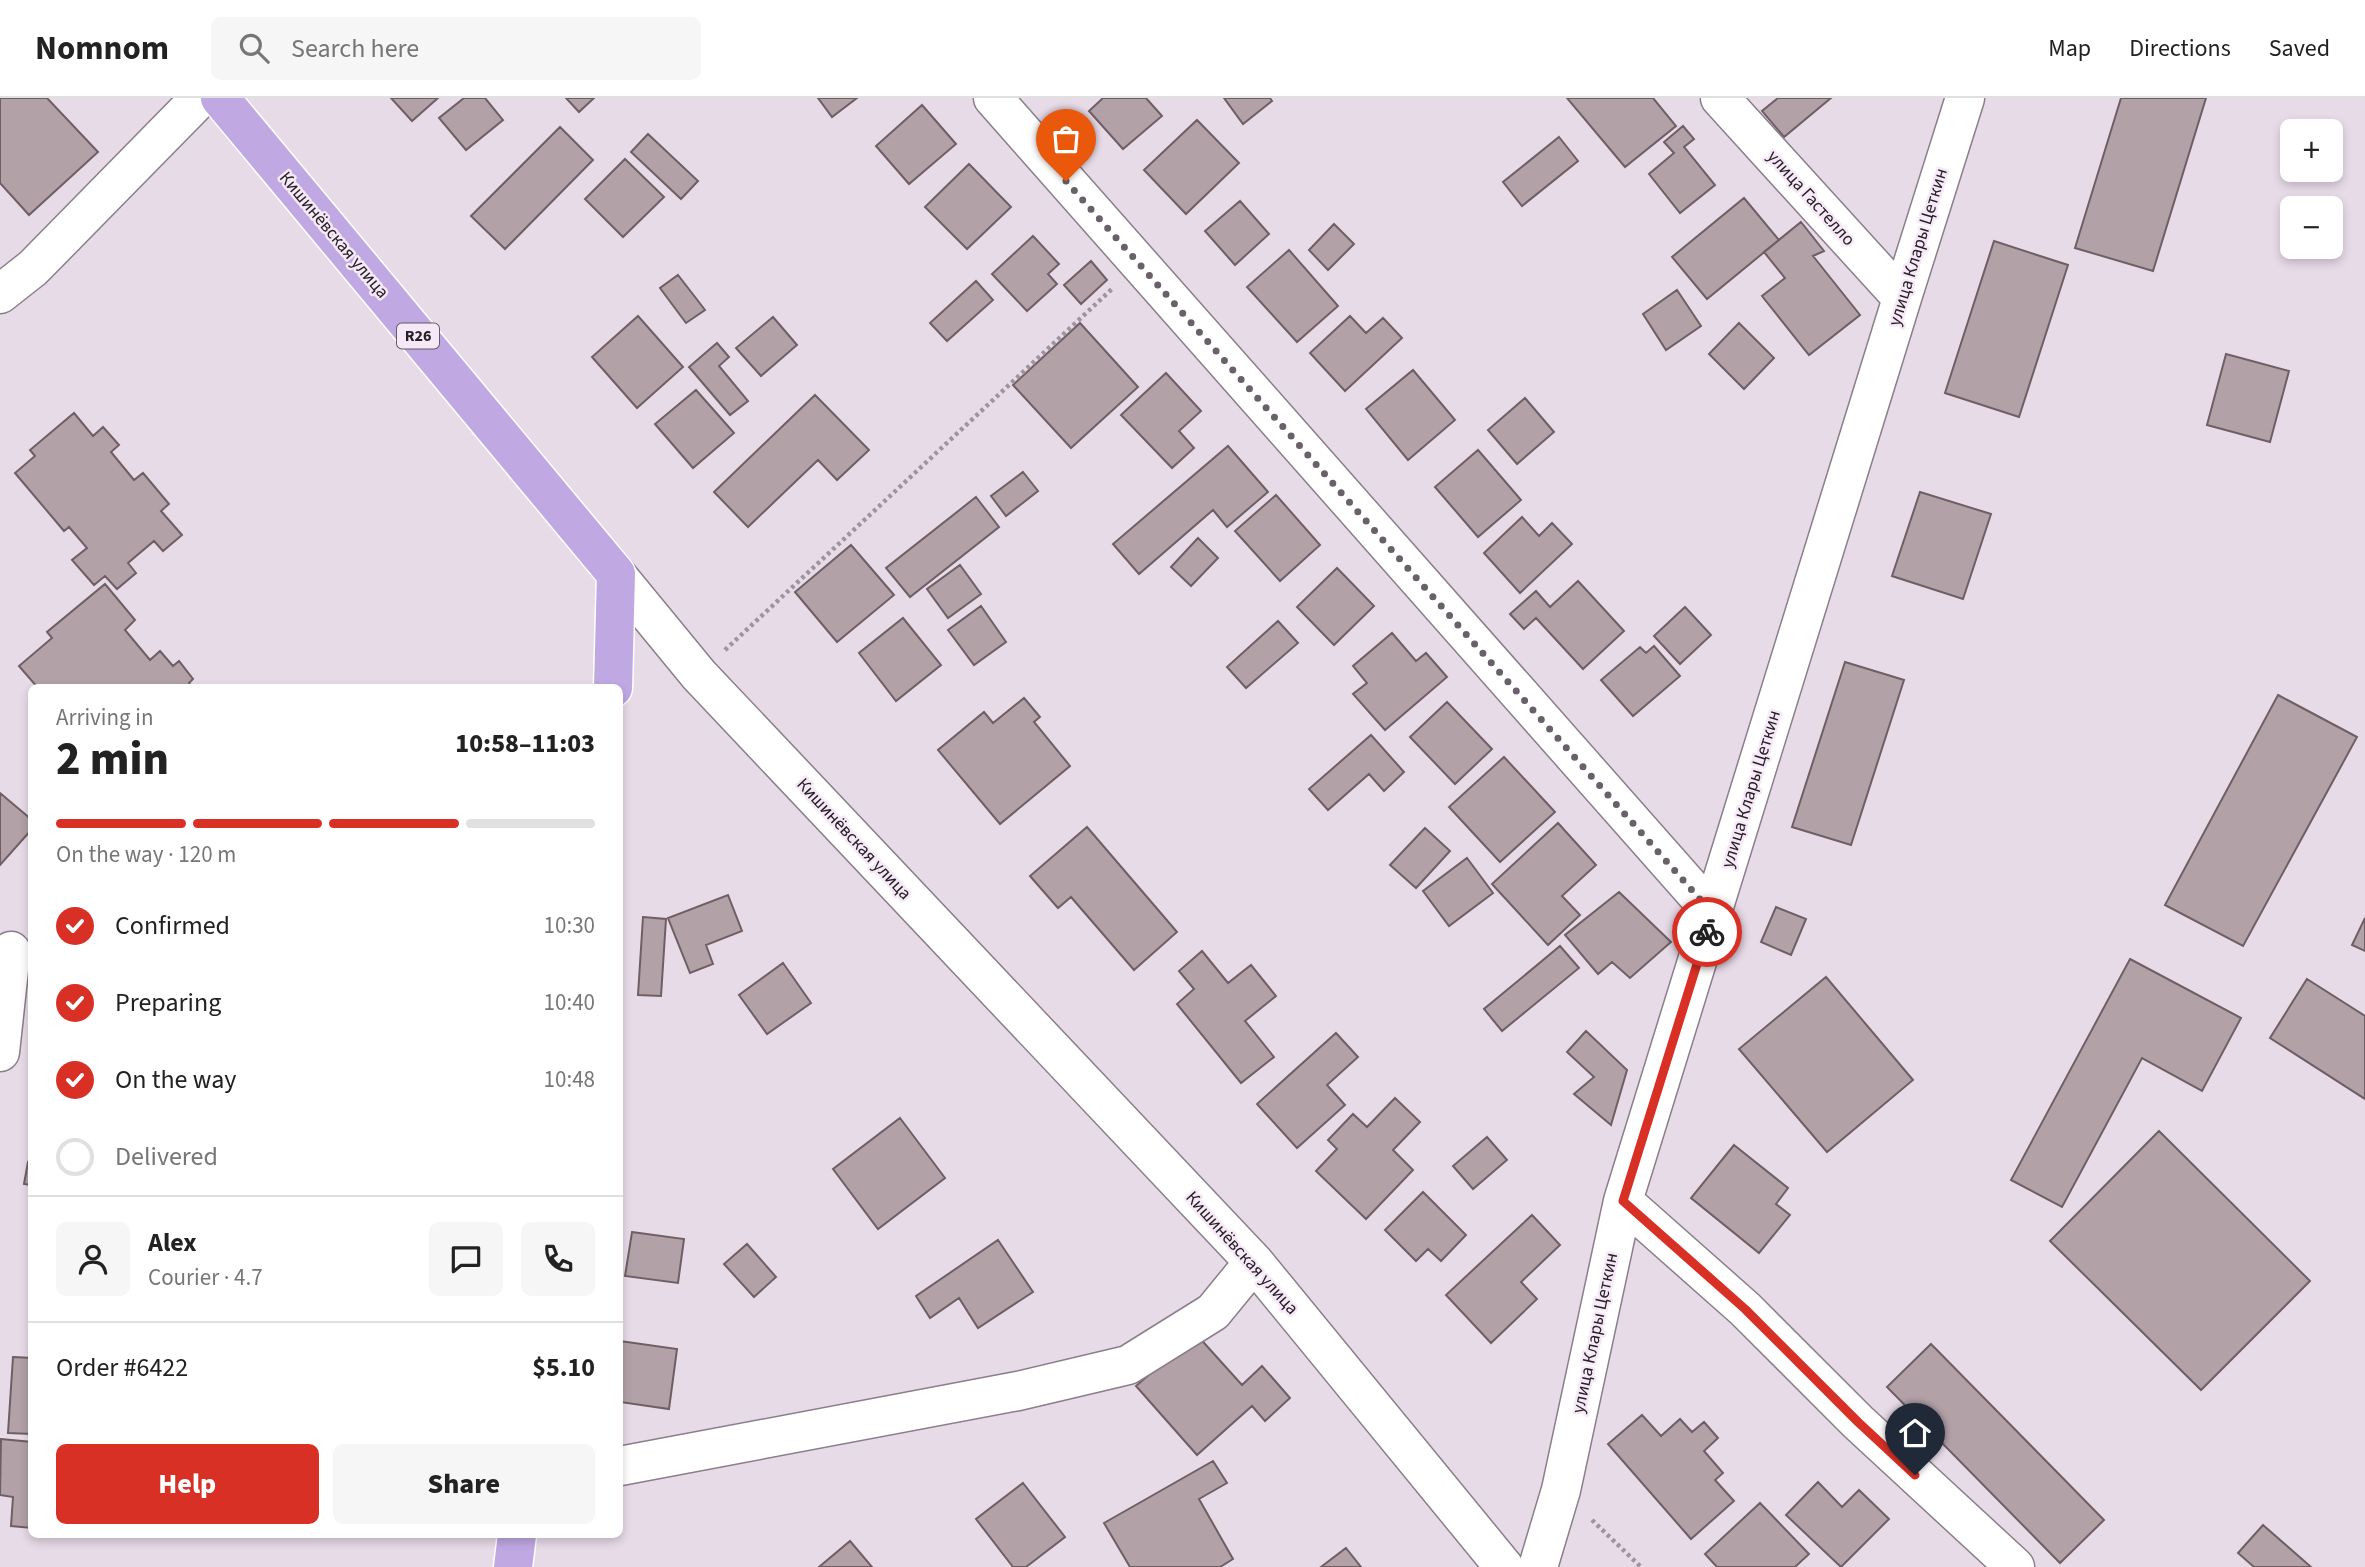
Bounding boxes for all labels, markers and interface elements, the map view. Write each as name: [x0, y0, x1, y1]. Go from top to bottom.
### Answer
search box: [211, 17, 701, 80]
text: Nomnom: [35, 25, 169, 72]
icon: search: [235, 29, 273, 67]
text: Search here: [291, 30, 419, 67]
text: Map: [2048, 31, 2091, 66]
text: Directions: [2129, 31, 2231, 66]
text: Saved: [2269, 31, 2330, 66]
pin: [1036, 109, 1096, 181]
map controls: [2280, 119, 2343, 259]
button: +: [2280, 119, 2343, 182]
icon: bag: [1047, 120, 1085, 158]
street label: улица Гастелло: [1761, 145, 1861, 251]
street label: улица Клары Цеткин: [1882, 165, 1954, 329]
street label: Кишинёвская улица: [273, 166, 395, 304]
button: −: [2280, 196, 2343, 259]
road number: R26: [397, 324, 439, 348]
text: Arriving in: [56, 701, 154, 734]
street label: улица Клары Цеткин: [1715, 707, 1787, 871]
text: 10:58–11:03: [455, 725, 595, 762]
text: 2 min: [56, 727, 169, 792]
street label: Кишинёвская улица: [791, 773, 917, 905]
text: On the way · 120 m: [56, 838, 236, 871]
courier: [1672, 897, 1742, 967]
icon: check: [56, 907, 94, 945]
text: Confirmed: [115, 907, 230, 944]
text: 10:30: [544, 909, 595, 942]
icon: bike: [1688, 913, 1726, 951]
icon: check: [56, 984, 94, 1022]
text: Preparing: [115, 984, 221, 1021]
text: 10:40: [544, 986, 595, 1019]
icon: check: [56, 1061, 94, 1099]
text: On the way: [115, 1061, 236, 1098]
text: 10:48: [544, 1063, 595, 1096]
text: Delivered: [115, 1138, 218, 1175]
street label: Кишинёвская улица: [1180, 1186, 1304, 1320]
button: person: [56, 1222, 130, 1296]
button: chat: [429, 1222, 503, 1296]
button: phone: [521, 1222, 595, 1296]
text: Alex: [148, 1224, 197, 1261]
street label: улица Клары Цеткин: [1566, 1250, 1624, 1416]
text: Courier · 4.7: [148, 1261, 263, 1294]
text: Order #6422: [56, 1349, 188, 1386]
text: $5.10: [532, 1349, 595, 1386]
pin: [1885, 1403, 1945, 1475]
icon: home: [1896, 1414, 1934, 1452]
button: Help: [56, 1444, 319, 1524]
button: Share: [333, 1444, 595, 1524]

